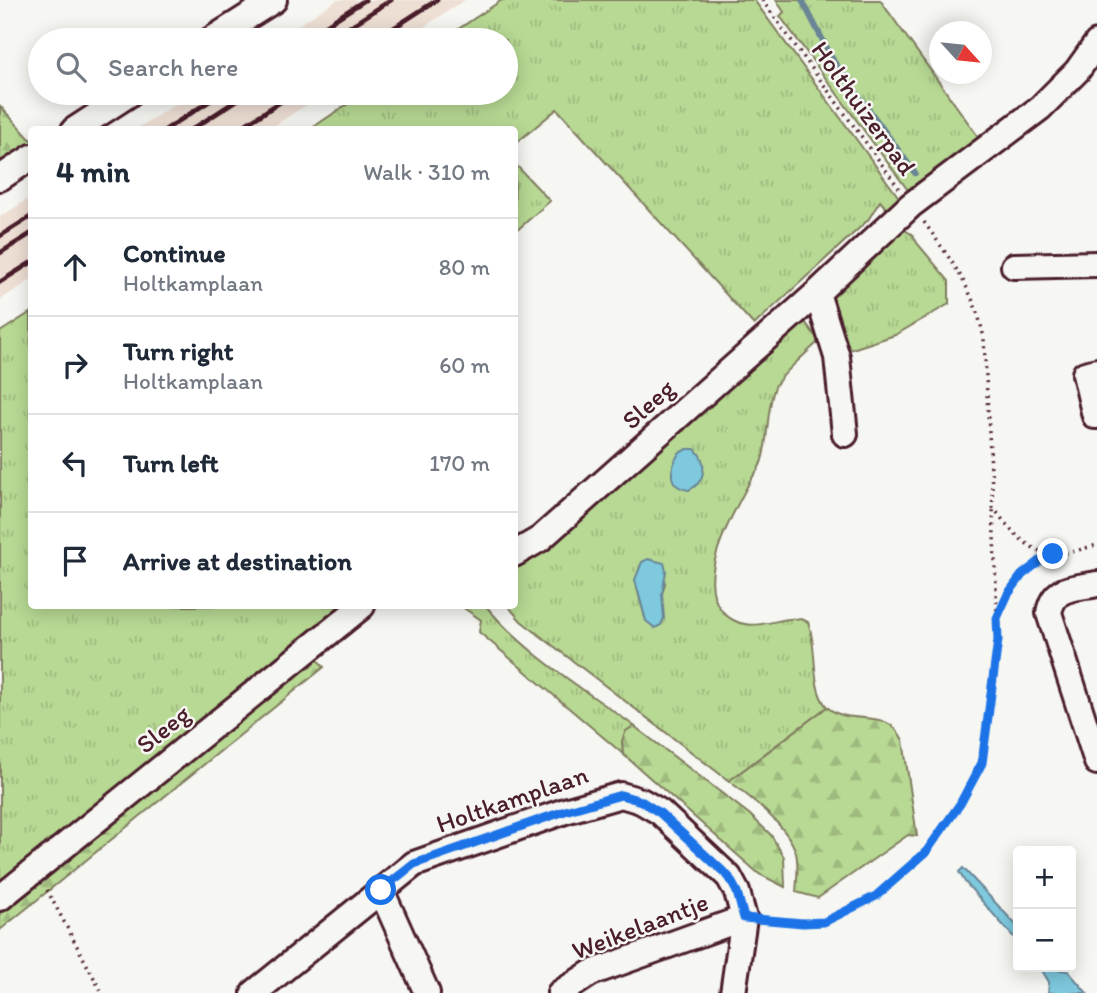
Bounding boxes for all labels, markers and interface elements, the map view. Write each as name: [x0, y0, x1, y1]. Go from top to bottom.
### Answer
north arrow: [929, 21, 992, 84]
search box: [28, 28, 518, 105]
street label: Holthuizerpad: [805, 35, 924, 182]
icon: search: [52, 48, 90, 86]
text: Search here: [108, 51, 238, 83]
text: 4 min: [56, 153, 130, 190]
text: Walk · 310 m: [363, 158, 490, 186]
text: Continue: [123, 237, 226, 269]
icon: ahead: [56, 248, 94, 286]
text: 80 m: [439, 253, 490, 281]
text: Holtkamplaan: [123, 269, 263, 297]
text: Turn right: [123, 335, 234, 367]
icon: right: [56, 346, 94, 384]
text: 60 m: [439, 351, 490, 379]
text: Holtkamplaan: [123, 367, 263, 395]
street label: Sleeg: [615, 372, 682, 436]
icon: left: [56, 444, 94, 482]
text: Turn left: [123, 447, 219, 479]
text: 170 m: [429, 449, 490, 477]
route end: [1037, 538, 1068, 569]
icon: arrive: [56, 542, 94, 580]
text: Arrive at destination: [123, 545, 352, 577]
street label: Sleeg: [130, 697, 197, 760]
street label: Holtkamplaan: [432, 758, 592, 840]
map controls: [1013, 846, 1076, 972]
button: +: [1013, 846, 1076, 909]
route start: [365, 874, 396, 905]
street label: Weikelaantje: [567, 885, 713, 967]
button: −: [1013, 909, 1076, 972]

